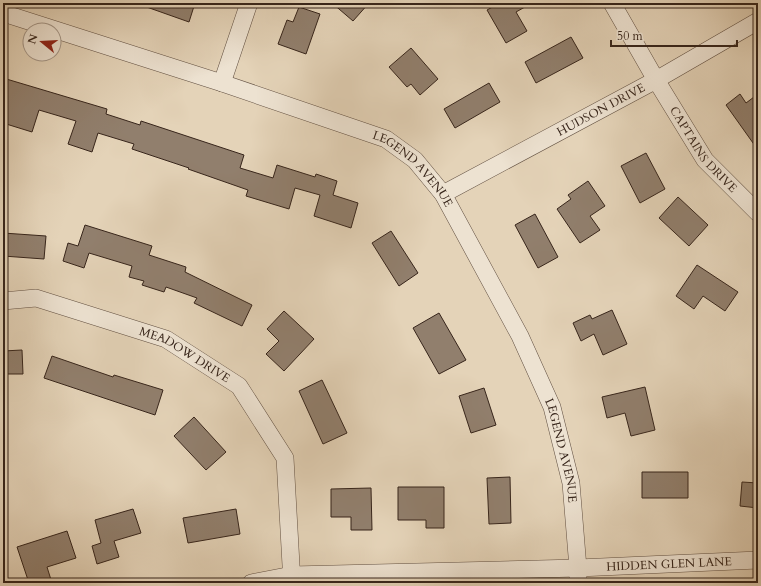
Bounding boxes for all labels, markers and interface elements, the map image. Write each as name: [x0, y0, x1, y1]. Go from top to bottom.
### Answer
north arrow: [22, 22, 62, 62]
scale bar: [611, 22, 737, 48]
text: 50 m: [617, 28, 644, 44]
text: N: [24, 32, 42, 46]
street label: HUDSON DRIVE: [554, 79, 648, 140]
street label: CAPTAINS DRIVE: [666, 103, 741, 196]
street label: LEGEND AVENUE: [370, 127, 456, 210]
street label: MEADOW DRIVE: [137, 323, 233, 386]
street label: LEGEND AVENUE: [541, 396, 581, 503]
street label: HIDDEN GLEN LANE: [606, 553, 732, 575]

